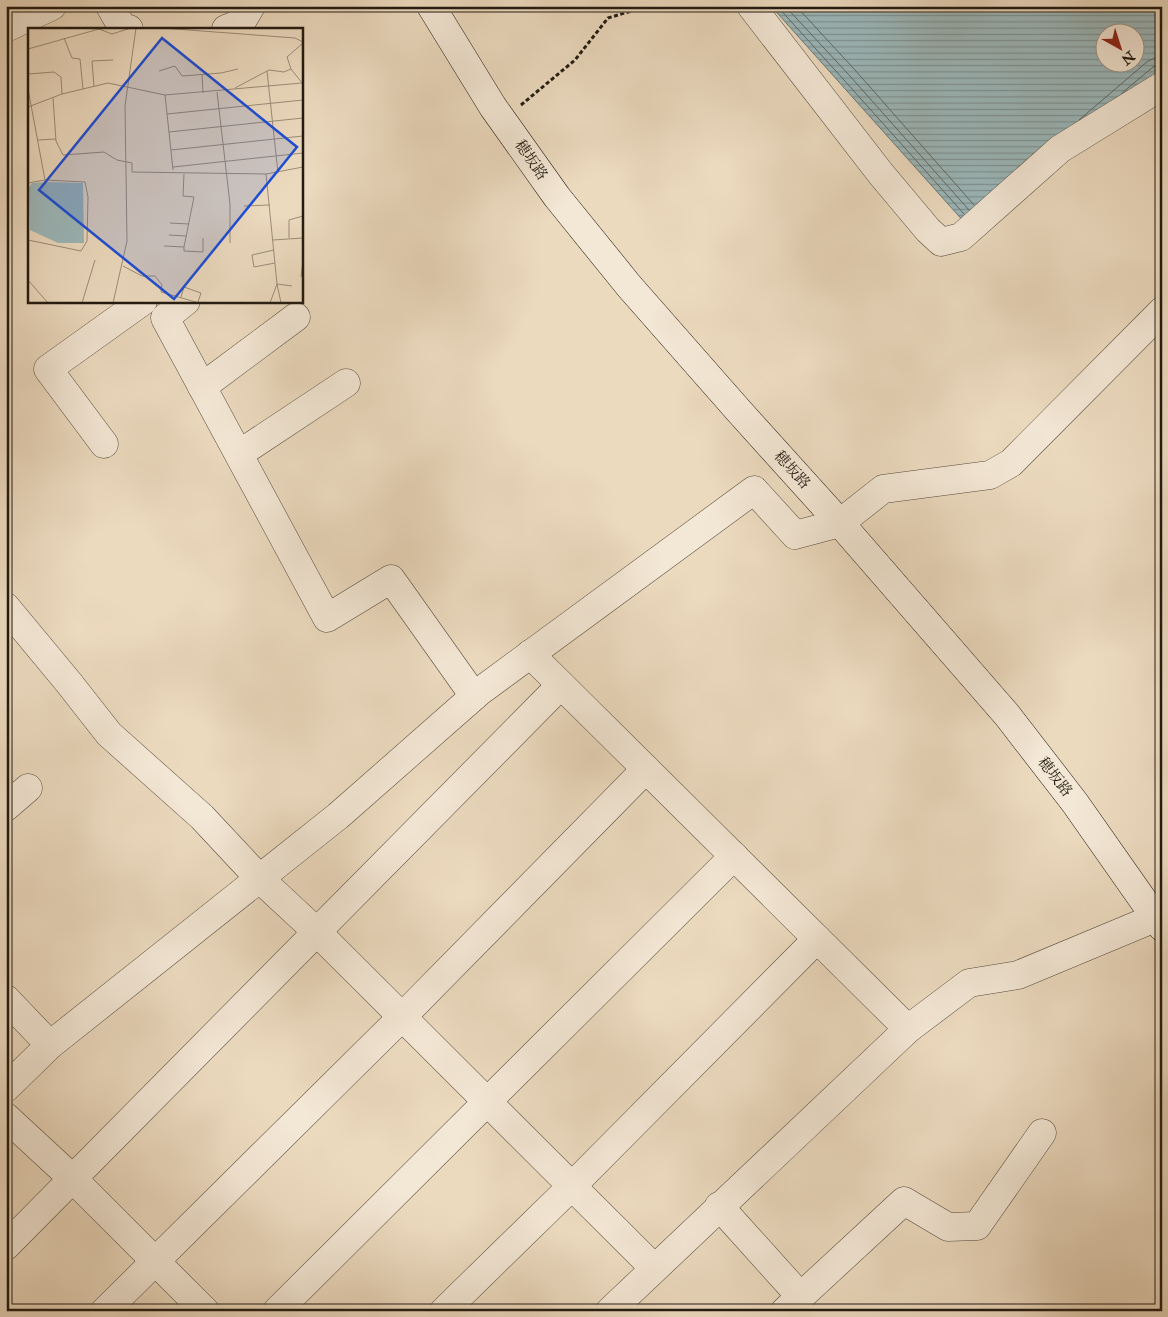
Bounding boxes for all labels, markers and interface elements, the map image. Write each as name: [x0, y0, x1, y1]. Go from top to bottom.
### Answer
north arrow: [1096, 22, 1146, 72]
inset map: [28, 28, 302, 302]
text: N: [1117, 47, 1139, 69]
street label: 穂坂路: [510, 136, 552, 184]
street label: 穂坂路: [770, 447, 814, 493]
street label: 穂坂路: [1034, 753, 1076, 801]

